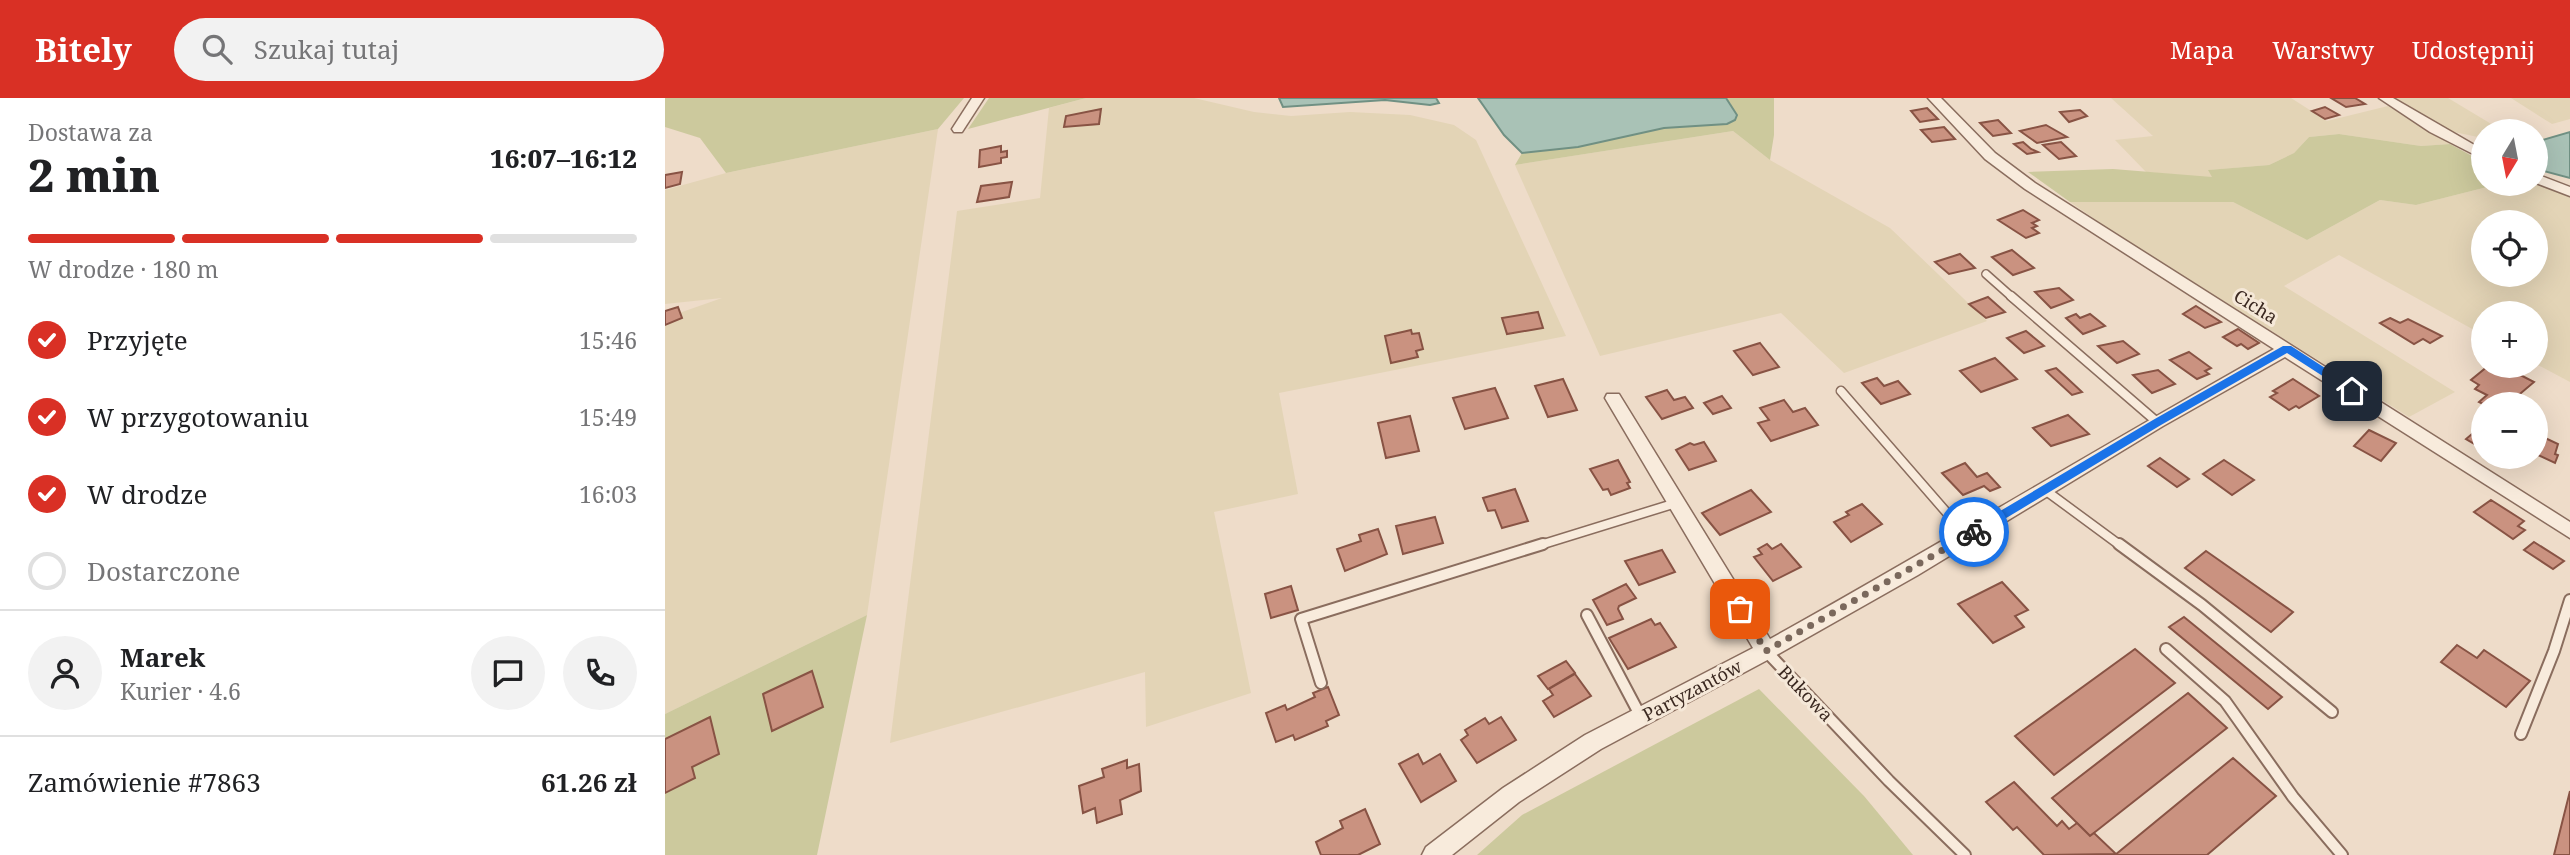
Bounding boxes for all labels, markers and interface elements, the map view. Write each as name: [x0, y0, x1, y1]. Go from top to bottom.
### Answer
search box: [174, 18, 664, 81]
text: Bitely: [35, 27, 132, 72]
icon: search: [198, 30, 236, 68]
text: Szukaj tutaj: [254, 31, 399, 67]
text: Mapa: [2170, 33, 2234, 66]
text: Warstwy: [2272, 33, 2374, 66]
text: Udostępnij: [2412, 33, 2535, 66]
text: Dostawa za: [28, 116, 153, 148]
north arrow: [2471, 119, 2548, 196]
map controls: [2471, 119, 2548, 469]
text: 16:07–16:12: [490, 140, 637, 176]
text: 2 min: [28, 143, 160, 205]
button: locate: [2471, 210, 2548, 287]
text: W drodze · 180 m: [28, 253, 218, 285]
street label: Cicha: [2230, 283, 2282, 329]
button: +: [2471, 301, 2548, 378]
icon: check: [28, 321, 66, 359]
text: Przyjęte: [87, 322, 188, 358]
text: 15:46: [579, 324, 637, 356]
pin: [2322, 361, 2382, 421]
icon: home: [2333, 372, 2371, 410]
button: −: [2471, 392, 2548, 469]
icon: check: [28, 398, 66, 436]
text: W przygotowaniu: [87, 399, 309, 435]
text: 15:49: [579, 401, 637, 433]
icon: check: [28, 475, 66, 513]
text: W drodze: [87, 476, 207, 512]
text: 16:03: [579, 478, 637, 510]
courier: [1939, 497, 2009, 567]
icon: bike: [1955, 513, 1993, 551]
text: Dostarczone: [87, 553, 240, 589]
pin: [1710, 579, 1770, 639]
icon: bag: [1721, 590, 1759, 628]
button: person: [28, 636, 102, 710]
button: chat: [471, 636, 545, 710]
button: phone: [563, 636, 637, 710]
text: Marek: [120, 639, 205, 675]
street label: Partyzantów: [1638, 654, 1746, 726]
street label: Bukowa: [1773, 660, 1839, 726]
text: Kurier · 4.6: [120, 675, 241, 707]
text: Zamówienie #7863: [28, 764, 261, 800]
text: 61.26 zł: [541, 764, 637, 800]

